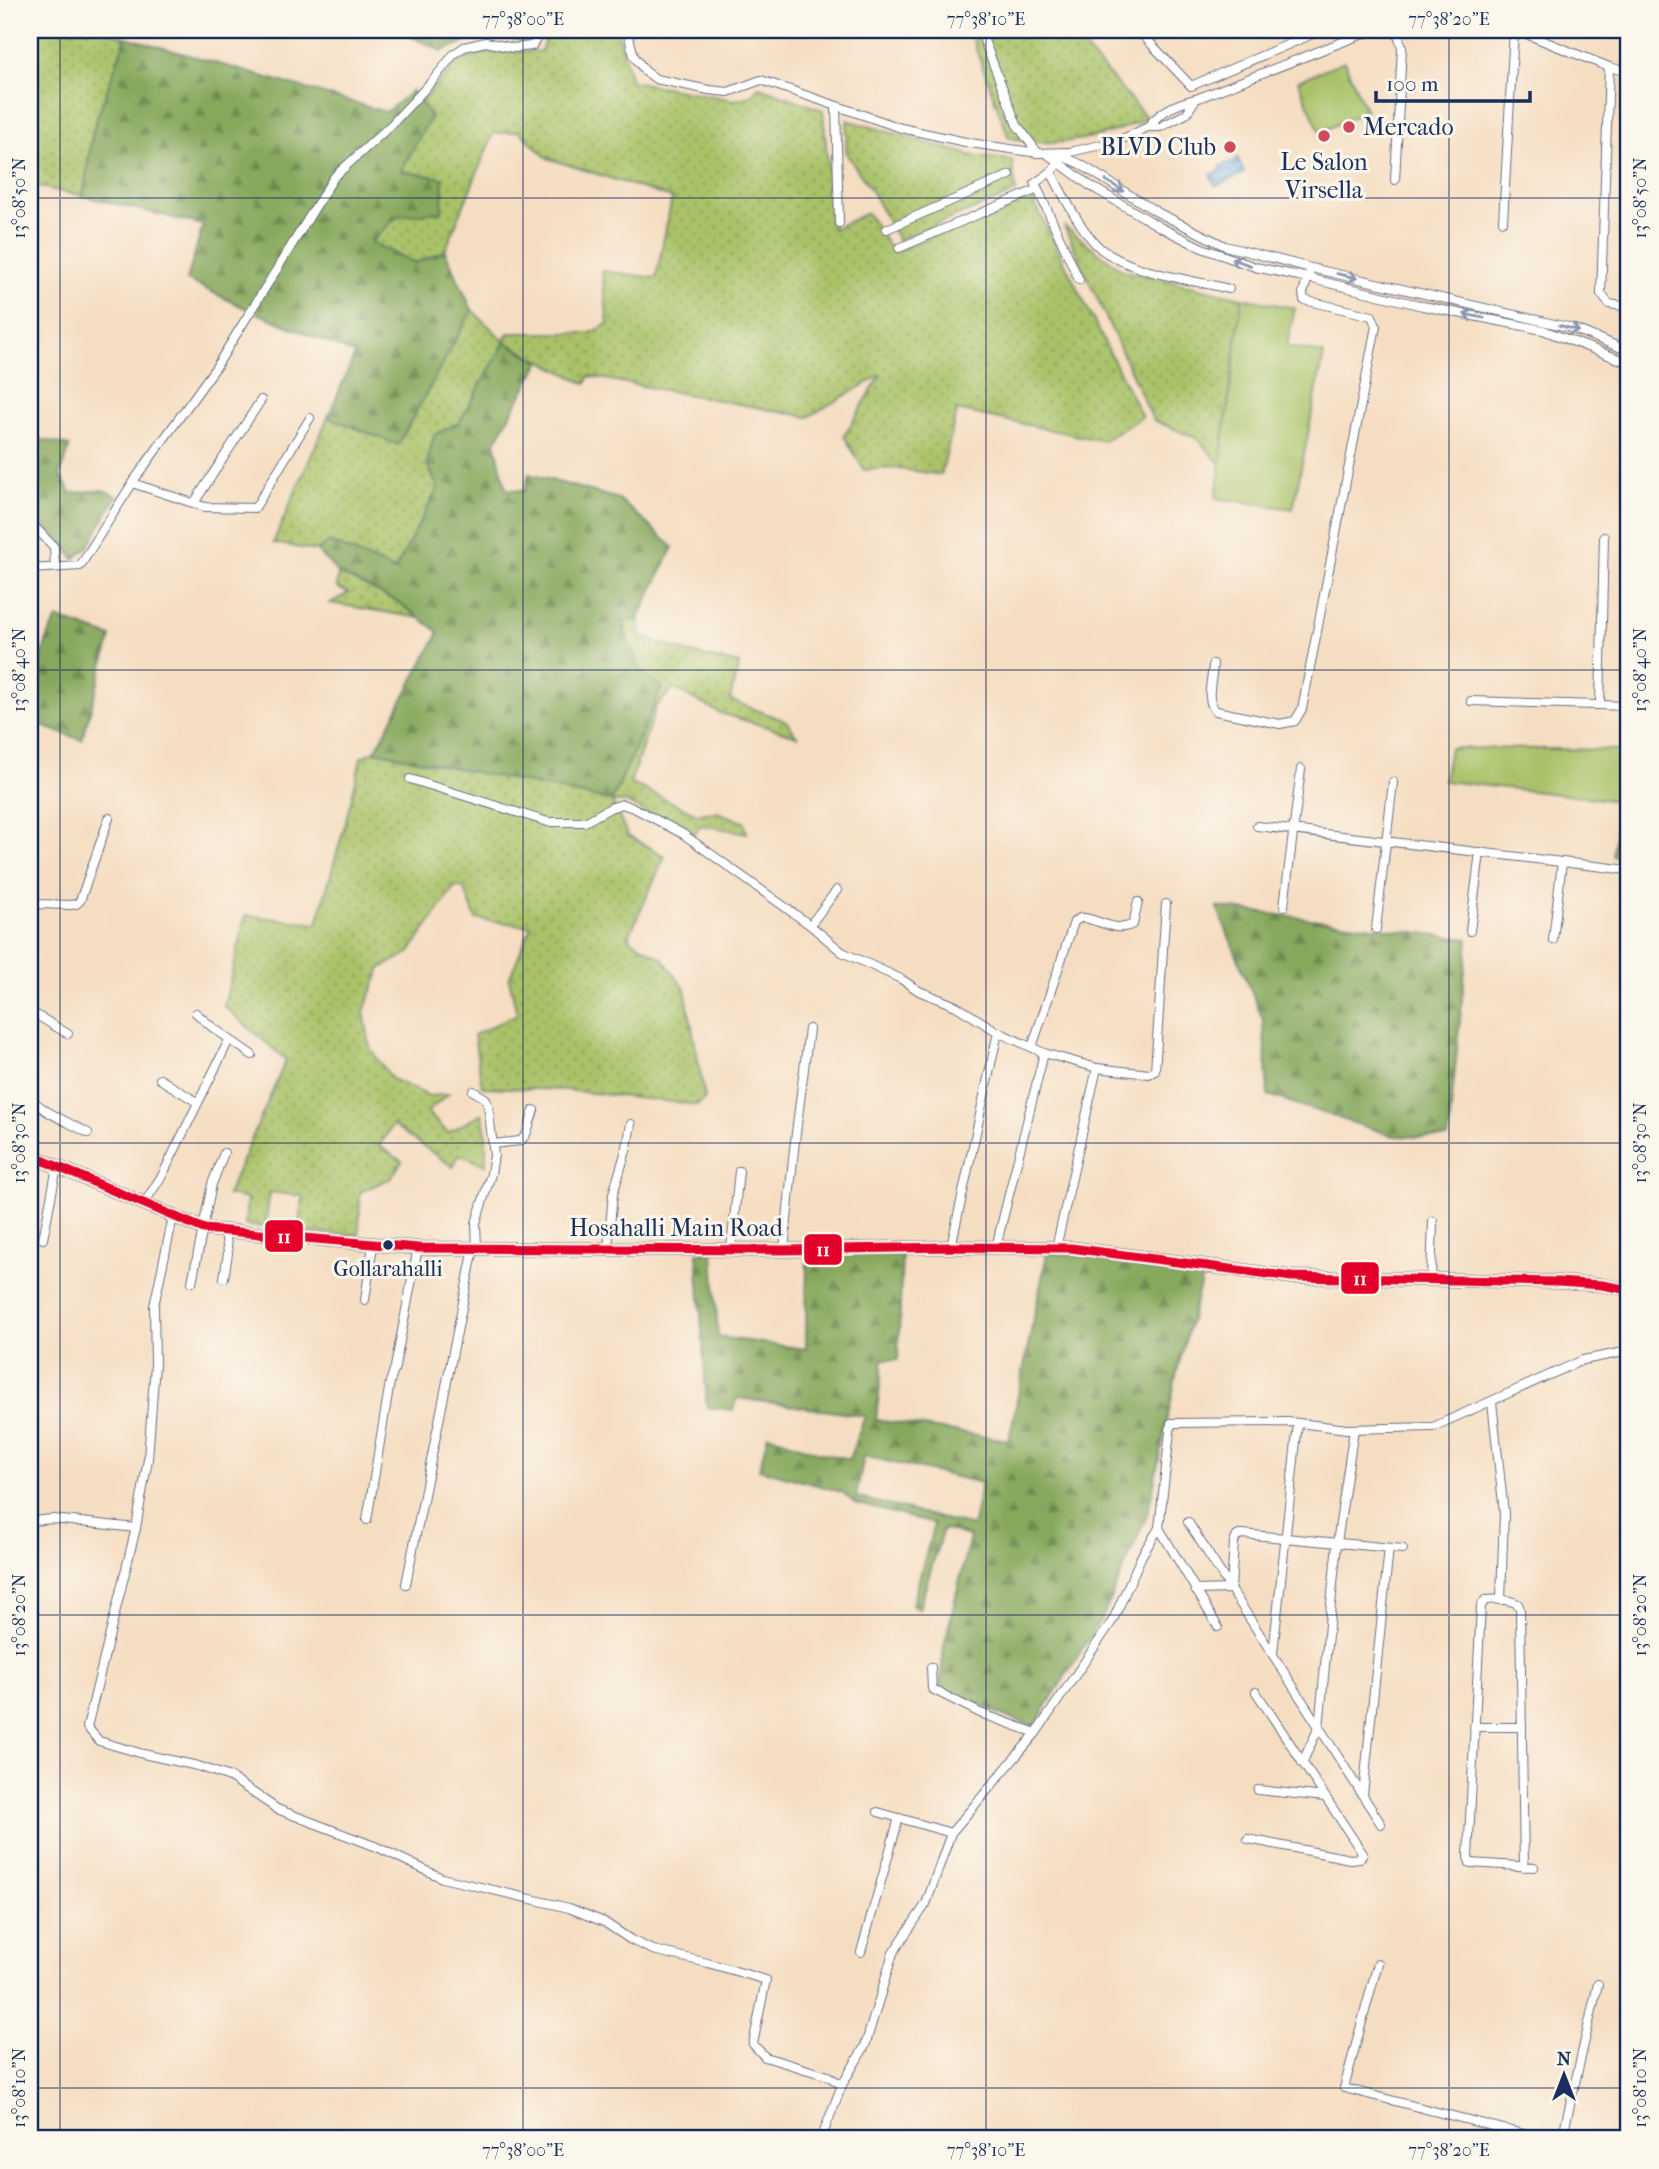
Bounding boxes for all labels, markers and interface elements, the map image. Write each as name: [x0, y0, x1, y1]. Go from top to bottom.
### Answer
text: 77°38'00"E: [482, 9, 564, 30]
text: 77°38'10"E: [947, 9, 1025, 30]
text: 77°38'20"E: [1408, 9, 1490, 30]
scale bar: [1376, 60, 1530, 104]
text: 100 m: [1386, 72, 1439, 96]
place label: Mercado: [1363, 113, 1454, 141]
marker: Mercado: [1341, 119, 1357, 135]
marker: Le Salon Virsella: [1316, 128, 1332, 144]
place label: BLVD Club: [1100, 133, 1216, 161]
marker: BLVD Club: [1222, 139, 1238, 155]
place label: Le Salon Virsella: [1280, 148, 1368, 204]
text: 13°08'50"N: [9, 157, 30, 239]
text: 13°08'50"N: [1630, 157, 1651, 239]
one-way arrow: [1104, 179, 1124, 193]
one-way arrow: [1231, 255, 1253, 267]
one-way arrow: [1335, 270, 1358, 283]
one-way arrow: [1463, 309, 1486, 323]
one-way arrow: [1558, 322, 1580, 335]
text: 13°08'40"N: [9, 627, 30, 712]
text: 13°08'40"N: [1630, 627, 1651, 712]
text: 13°08'30"N: [9, 1102, 30, 1184]
text: 13°08'30"N: [1630, 1102, 1651, 1184]
street label: Hosahalli Main Road: [569, 1214, 784, 1242]
line badge: 11: [264, 1219, 304, 1253]
text: 11: [277, 1226, 291, 1248]
line badge: 11: [803, 1233, 843, 1266]
marker: Gollarahalli: [381, 1238, 395, 1252]
text: 11: [816, 1239, 830, 1261]
place label: Gollarahalli: [333, 1256, 443, 1282]
line badge: 11: [1340, 1261, 1380, 1295]
text: 11: [1353, 1268, 1367, 1290]
text: 13°08'20"N: [9, 1573, 30, 1657]
text: 13°08'20"N: [1630, 1573, 1651, 1657]
north arrow: [1530, 2039, 1600, 2110]
text: 13°08'10"N: [9, 2048, 30, 2128]
text: N: [1557, 2048, 1572, 2070]
text: 13°08'10"N: [1630, 2048, 1651, 2128]
text: 77°38'00"E: [482, 2140, 564, 2161]
text: 77°38'10"E: [947, 2140, 1025, 2161]
text: 77°38'20"E: [1408, 2140, 1490, 2161]

